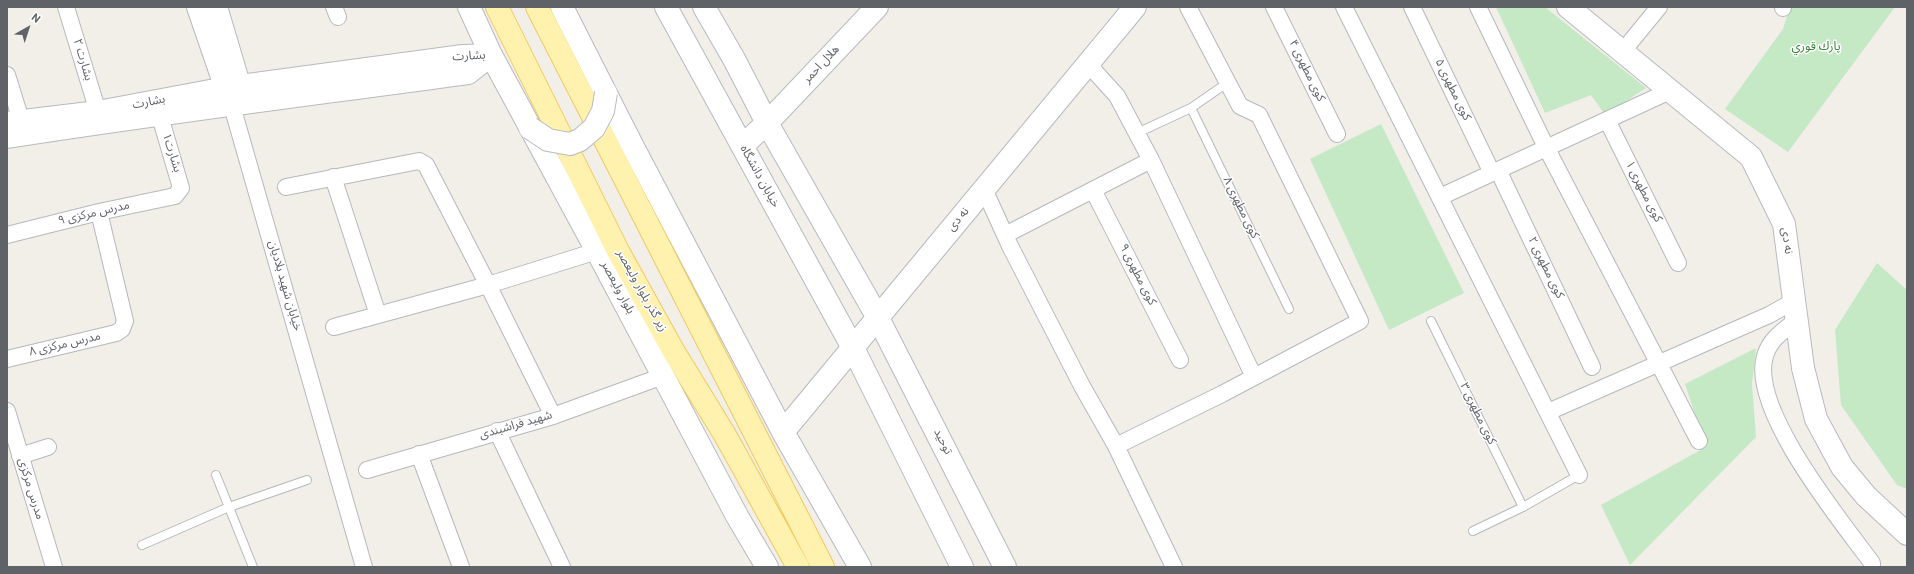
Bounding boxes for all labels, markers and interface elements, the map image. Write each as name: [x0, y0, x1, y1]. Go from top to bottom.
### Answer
north arrow: [8, 8, 48, 48]
text: N: [28, 11, 43, 27]
street label: بشارت ۲: [69, 37, 95, 83]
street label: کوی مطهری ۴: [1285, 38, 1327, 104]
park label: پارك قوري: [1791, 41, 1841, 55]
street label: هلال احمر: [801, 43, 843, 87]
street label: بشارت: [452, 49, 486, 65]
street label: کوی مطهری ۵: [1431, 57, 1473, 123]
street label: بشارت: [131, 93, 167, 113]
street label: بشارت۱: [158, 132, 184, 174]
street label: خیابان دانشگاه: [736, 143, 782, 211]
street label: کوی مطهری ۱: [1621, 159, 1665, 225]
street label: کوی مطهری ۸: [1219, 175, 1261, 241]
street label: مدرس مرکزی ۹: [57, 199, 131, 229]
street label: نه دی: [945, 205, 973, 235]
street label: نه دی: [1777, 227, 1795, 255]
street label: کوی مطهری ۲: [1524, 235, 1566, 301]
street label: خیابان شهید بلادیان: [264, 239, 304, 333]
street label: کوی مطهری ۹: [1115, 242, 1159, 308]
street label: زیر گذر بلوار ولیعصر: [612, 247, 670, 335]
street label: بلوار ولیعصر: [597, 259, 637, 317]
street label: مدرس مرکزی ۸: [28, 330, 102, 360]
street label: کوی مطهری ۳: [1456, 381, 1498, 447]
street label: شهید فراشبندی: [478, 409, 554, 443]
street label: توحید: [929, 427, 955, 457]
street label: مدرس مرکزی: [14, 457, 46, 521]

